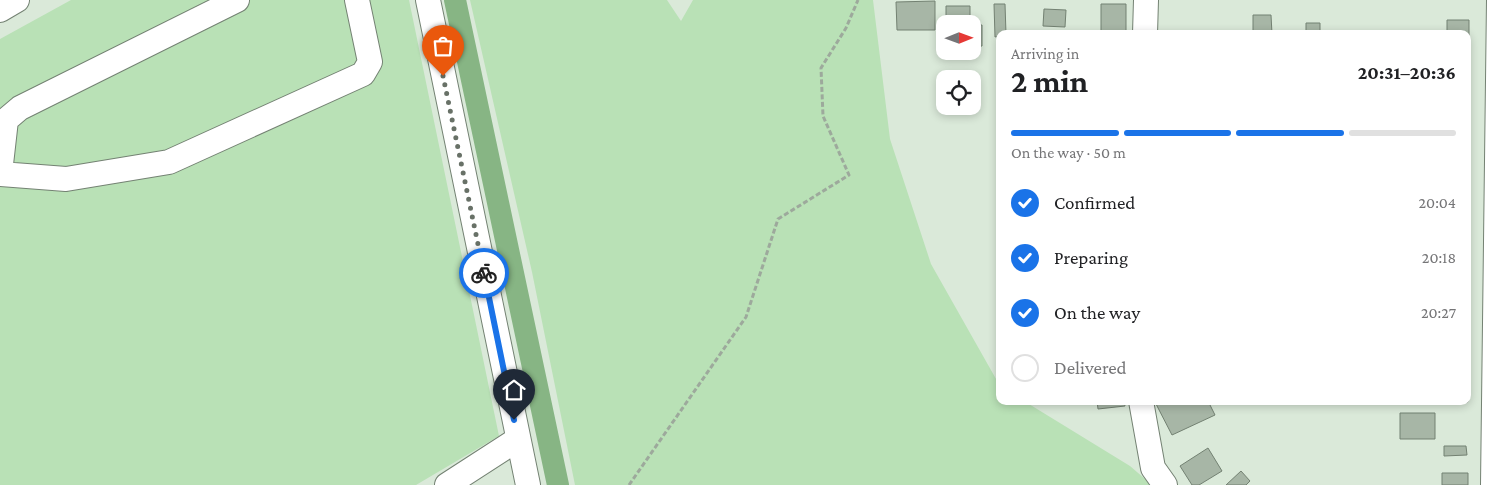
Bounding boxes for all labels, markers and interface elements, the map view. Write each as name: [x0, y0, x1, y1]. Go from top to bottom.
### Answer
north arrow: [936, 15, 981, 60]
map controls: [936, 15, 981, 115]
pin: [422, 25, 464, 76]
icon: bag: [429, 32, 457, 60]
text: Arriving in: [1011, 45, 1079, 62]
text: 20:31–20:36: [1358, 62, 1456, 83]
text: 2 min: [1011, 63, 1088, 99]
button: locate: [936, 70, 981, 115]
text: On the way · 50 m: [1011, 144, 1126, 161]
icon: check: [1011, 189, 1039, 217]
text: Confirmed: [1054, 192, 1135, 213]
text: 20:04: [1418, 194, 1456, 211]
icon: check: [1011, 244, 1039, 272]
text: Preparing: [1054, 247, 1128, 268]
courier: [459, 248, 509, 298]
text: 20:18: [1422, 249, 1456, 266]
icon: bike: [470, 259, 498, 287]
icon: check: [1011, 299, 1039, 327]
text: On the way: [1054, 302, 1140, 323]
text: 20:27: [1421, 304, 1456, 321]
text: Delivered: [1054, 357, 1127, 378]
pin: [493, 369, 535, 420]
icon: home: [500, 376, 528, 404]

